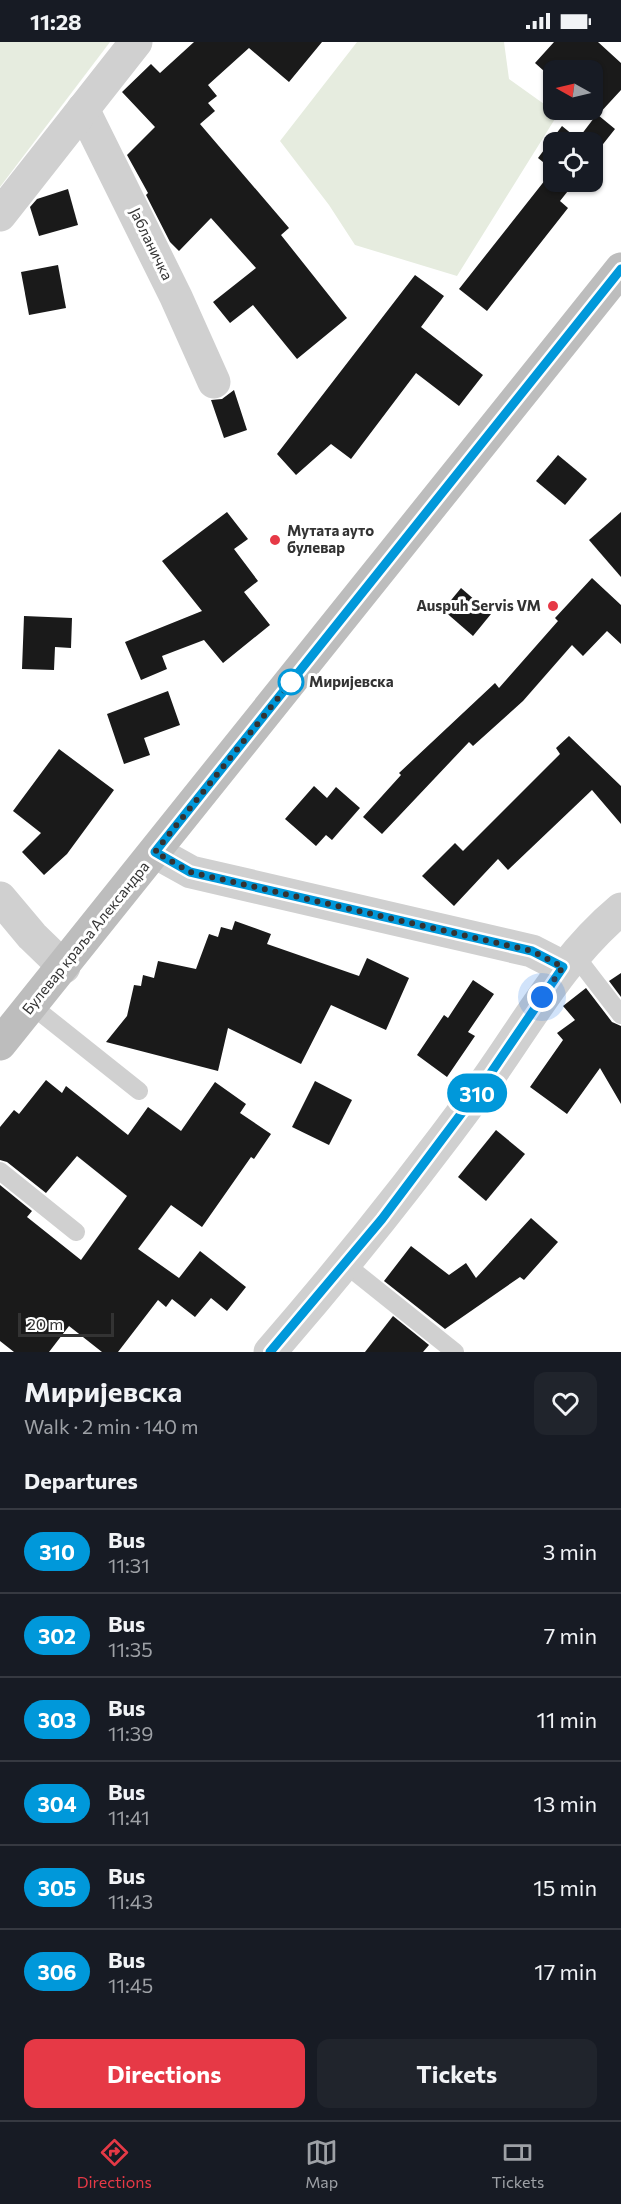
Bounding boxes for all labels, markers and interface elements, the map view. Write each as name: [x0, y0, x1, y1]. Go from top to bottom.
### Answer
text: 11:28: [30, 8, 82, 35]
north arrow: [543, 60, 603, 120]
map controls: [543, 60, 603, 192]
button: locate: [543, 132, 603, 192]
street label: Јабланичка: [127, 204, 177, 283]
place label: Мутата ауто булевар: [287, 521, 374, 556]
marker: Мутата ауто булевар: [268, 533, 282, 547]
place label: Auspuh Servis VM: [416, 596, 541, 614]
marker: Auspuh Servis VM: [546, 599, 560, 613]
marker: Миријевска: [278, 669, 304, 695]
place label: Миријевска: [309, 672, 394, 690]
street label: Булевар краља Александра: [18, 857, 153, 1018]
your location: [527, 982, 557, 1012]
line badge: 310: [442, 1074, 512, 1112]
text: 310: [459, 1081, 495, 1106]
scale bar: [18, 1310, 114, 1338]
text: 20 m: [27, 1314, 63, 1333]
button: heart: [534, 1372, 597, 1435]
text: Миријевска: [24, 1374, 182, 1408]
text: Walk · 2 min · 140 m: [24, 1414, 198, 1438]
text: Departures: [24, 1467, 138, 1494]
text: Bus: [108, 1526, 145, 1553]
text: 3 min: [543, 1538, 597, 1565]
text: 310: [39, 1539, 75, 1564]
text: 11:31: [108, 1553, 150, 1577]
text: Bus: [108, 1610, 145, 1637]
text: 7 min: [544, 1622, 597, 1649]
text: 302: [38, 1623, 76, 1648]
text: 11:35: [108, 1637, 153, 1661]
text: Bus: [108, 1694, 145, 1721]
text: 11 min: [537, 1706, 597, 1733]
text: 303: [38, 1707, 76, 1732]
text: 11:39: [108, 1721, 153, 1745]
text: Bus: [108, 1778, 145, 1805]
text: 13 min: [533, 1790, 597, 1817]
text: 304: [37, 1791, 77, 1816]
text: 11:41: [108, 1805, 150, 1829]
text: Bus: [108, 1862, 145, 1889]
text: 15 min: [533, 1874, 597, 1901]
text: 305: [38, 1875, 76, 1900]
text: 11:43: [108, 1889, 153, 1913]
text: Bus: [108, 1946, 145, 1973]
text: 17 min: [534, 1958, 597, 1985]
text: 306: [37, 1959, 77, 1984]
text: 11:45: [108, 1973, 153, 1997]
button: Directions: [24, 2039, 305, 2108]
button: Tickets: [317, 2039, 597, 2108]
tab: Directions: [77, 2136, 152, 2191]
tab: Map: [305, 2136, 338, 2191]
tab: Tickets: [492, 2136, 544, 2191]

